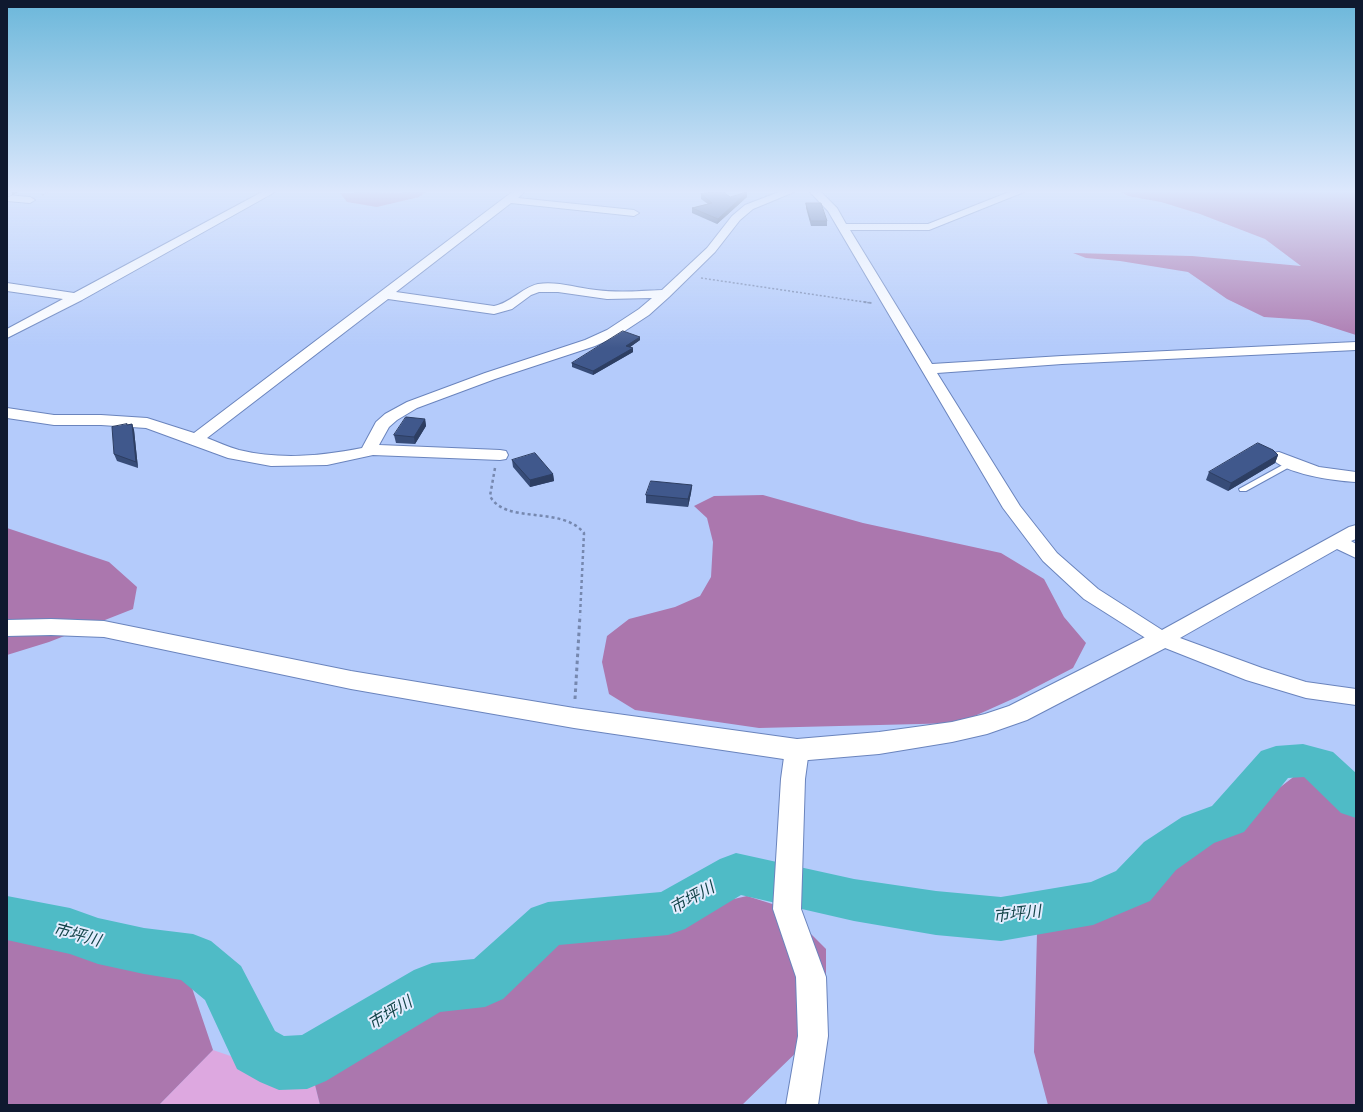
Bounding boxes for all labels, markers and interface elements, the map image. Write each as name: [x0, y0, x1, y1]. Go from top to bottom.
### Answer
water label: 市坪川: [666, 878, 718, 918]
water label: 市坪川: [992, 902, 1042, 926]
water label: 市坪川: [51, 920, 103, 950]
water label: 市坪川: [364, 992, 416, 1034]

